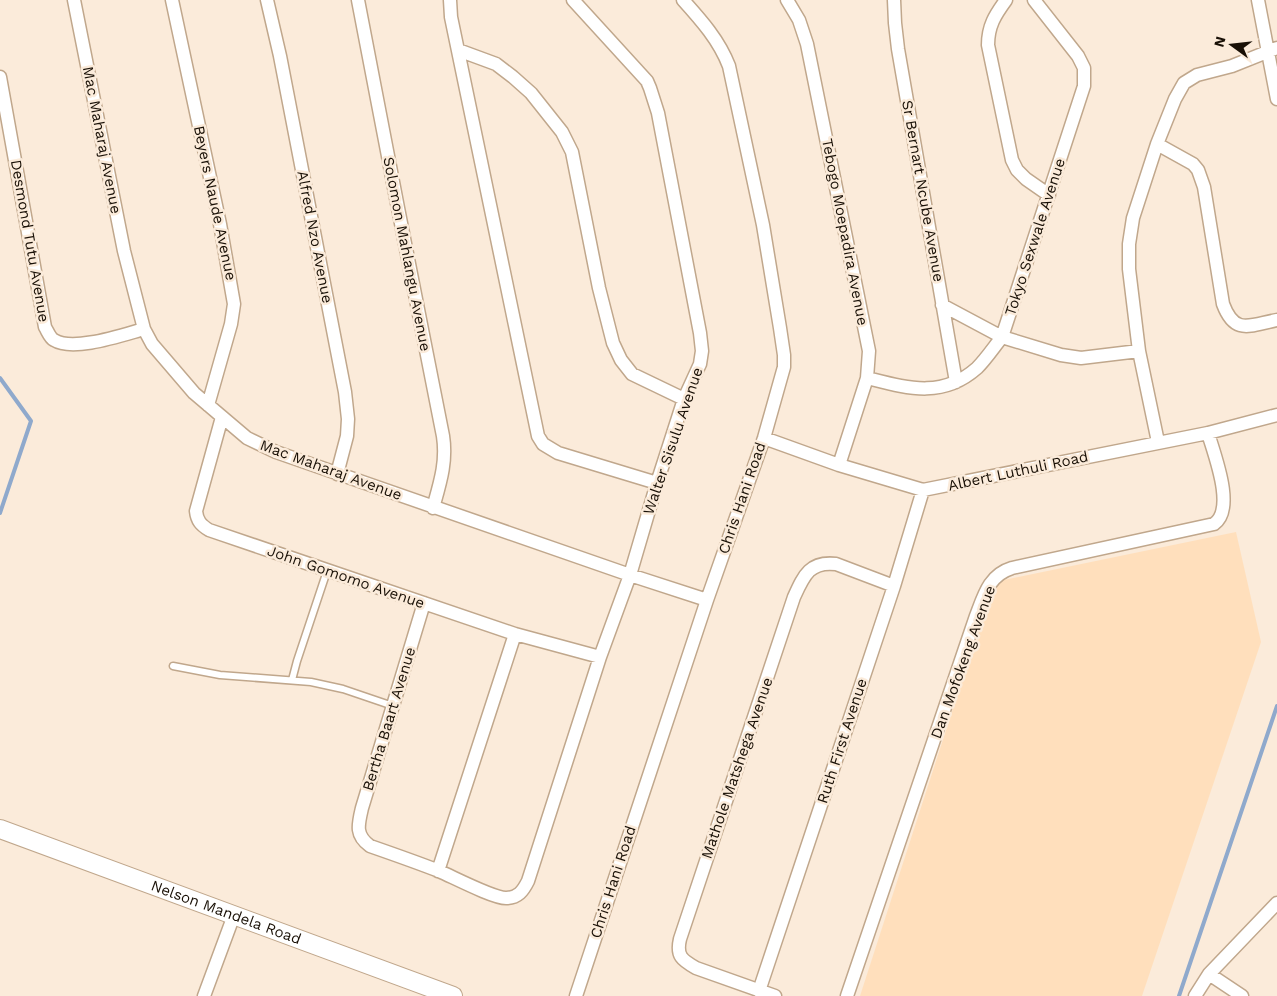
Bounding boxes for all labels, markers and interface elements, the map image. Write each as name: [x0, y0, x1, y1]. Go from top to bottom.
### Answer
north arrow: [1207, 20, 1257, 70]
text: N: [1210, 35, 1229, 49]
street label: Mac Maharaj Avenue: [79, 65, 125, 215]
street label: Sr Bernart Ncube Avenue: [898, 99, 948, 283]
street label: Beyers Naude Avenue: [190, 124, 240, 282]
street label: Tebogo Moepadira Avenue: [818, 137, 872, 327]
street label: Solomon Mahlangu Avenue: [379, 155, 435, 353]
street label: Tokyo Sexwale Avenue: [1001, 156, 1069, 318]
street label: Desmond Tutu Avenue: [7, 158, 53, 324]
street label: Alfred Nzo Avenue: [293, 169, 337, 305]
street label: Walter Sisulu Avenue: [639, 365, 707, 517]
street label: Mac Maharaj Avenue: [258, 436, 404, 504]
street label: Chris Hani Road: [714, 440, 770, 556]
street label: Albert Luthuli Road: [946, 447, 1090, 495]
street label: John Gomomo Avenue: [265, 542, 427, 612]
street label: Dan Mofokeng Avenue: [927, 583, 999, 741]
street label: Bertha Baart Avenue: [359, 645, 419, 793]
street label: Mathole Matshega Avenue: [697, 675, 777, 861]
street label: Ruth First Avenue: [813, 676, 871, 806]
street label: Chris Hani Road: [586, 824, 640, 940]
street label: Nelson Mandela Road: [149, 876, 304, 948]

